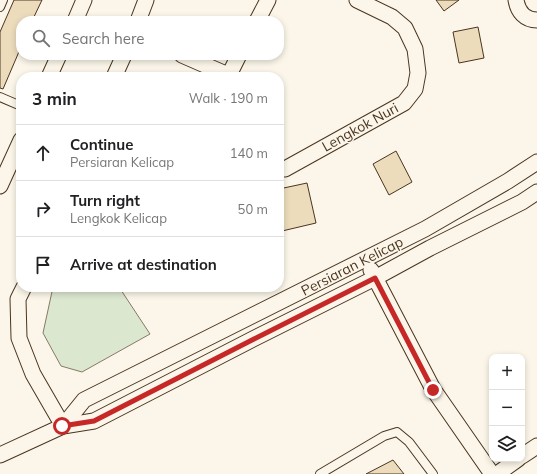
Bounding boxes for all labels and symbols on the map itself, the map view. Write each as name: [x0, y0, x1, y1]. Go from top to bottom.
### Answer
street label: Lengkok Nuri: [319, 99, 401, 155]
street label: Persiaran Kelicap: [298, 233, 406, 299]
route end: [424, 381, 442, 399]
route start: [53, 417, 71, 435]

